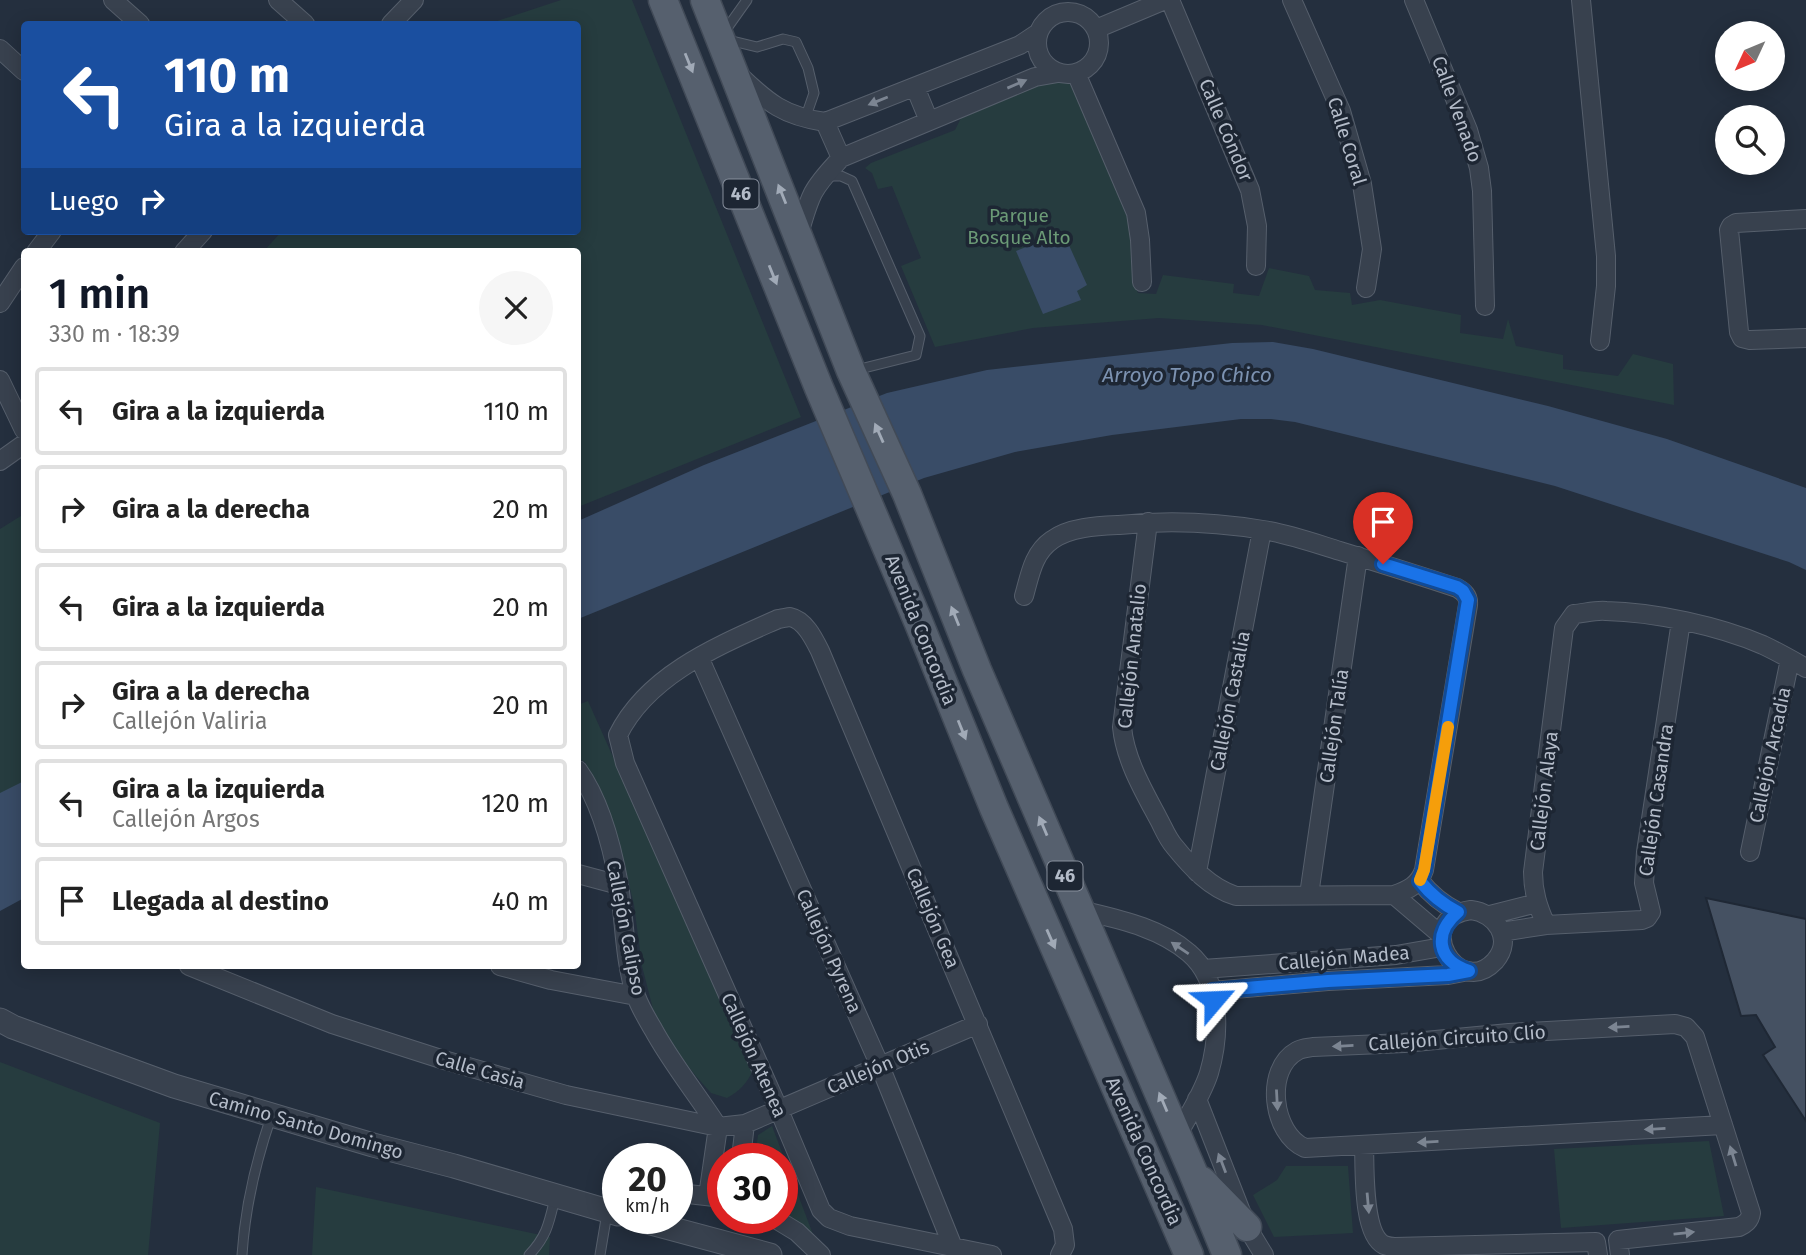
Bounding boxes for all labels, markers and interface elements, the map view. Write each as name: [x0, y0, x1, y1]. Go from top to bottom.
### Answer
north arrow: [1715, 21, 1785, 91]
map controls: [1715, 21, 1785, 175]
text: 110 m: [164, 46, 290, 105]
icon: left: [49, 49, 140, 140]
one-way arrow: [683, 53, 694, 74]
street label: Calle Venado: [1427, 53, 1487, 165]
street label: Calle Cóndor: [1194, 75, 1258, 185]
one-way arrow: [1007, 78, 1028, 89]
street label: Calle Coral: [1323, 94, 1371, 188]
one-way arrow: [868, 96, 889, 107]
button: search: [1715, 105, 1785, 175]
text: Gira a la izquierda: [164, 106, 426, 144]
road number: 46: [724, 180, 758, 209]
icon: right: [133, 182, 171, 220]
one-way arrow: [776, 183, 787, 204]
text: Luego: [49, 186, 119, 217]
park label: Parque Bosque Alto: [967, 204, 1071, 249]
one-way arrow: [768, 264, 779, 285]
text: 1 min: [49, 269, 150, 319]
button: close: [479, 271, 553, 345]
text: 330 m · 18:39: [49, 320, 180, 348]
water label: Arroyo Topo Chico: [1101, 362, 1272, 388]
icon: left: [53, 392, 91, 430]
text: Gira a la izquierda: [112, 396, 325, 427]
text: 110 m: [483, 396, 549, 427]
one-way arrow: [873, 423, 885, 443]
icon: right: [53, 490, 91, 528]
pin: [1353, 492, 1413, 564]
text: Gira a la derecha: [112, 494, 310, 525]
text: 20 m: [492, 494, 549, 525]
icon: arrive: [1364, 503, 1402, 541]
street label: Avenida Concordia: [880, 552, 962, 708]
street label: Callejón Anatalio: [1113, 582, 1151, 730]
icon: left: [53, 588, 91, 626]
text: Gira a la izquierda: [112, 592, 325, 623]
text: 20 m: [492, 592, 549, 623]
one-way arrow: [949, 605, 960, 626]
street label: Callejón Castalia: [1205, 629, 1255, 773]
street label: Callejón Talía: [1315, 668, 1353, 784]
text: Gira a la derecha: [112, 676, 310, 707]
street label: Callejón Arcadia: [1744, 685, 1796, 825]
icon: right: [53, 686, 91, 724]
text: 20 m: [492, 690, 549, 721]
text: Callejón Valiria: [112, 707, 268, 735]
one-way arrow: [957, 719, 968, 740]
street label: Callejón Casandra: [1634, 722, 1678, 878]
street label: Callejón Alaya: [1525, 730, 1563, 852]
text: Gira a la izquierda: [112, 774, 325, 805]
icon: left: [53, 784, 91, 822]
text: 120 m: [481, 788, 549, 819]
text: Callejón Argos: [112, 805, 260, 833]
one-way arrow: [1037, 815, 1048, 836]
street label: Callejón Calipso: [602, 858, 650, 998]
road number: 46: [1048, 862, 1082, 890]
street label: Callejón Gea: [901, 864, 965, 972]
icon: arrive: [53, 882, 91, 920]
street label: Callejón Pyrena: [791, 885, 867, 1017]
text: Llegada al destino: [112, 886, 329, 917]
text: 40 m: [491, 886, 549, 917]
one-way arrow: [1045, 929, 1057, 949]
one-way arrow: [1171, 941, 1190, 954]
street label: Callejón Madea: [1277, 941, 1411, 975]
position arrow: [1177, 963, 1251, 1037]
street label: Callejón Atenea: [716, 989, 792, 1121]
street label: Callejón Circuito Clío: [1368, 1020, 1546, 1056]
one-way arrow: [1607, 1022, 1629, 1033]
street label: Callejón Otis: [823, 1035, 933, 1099]
one-way arrow: [1332, 1040, 1354, 1051]
street label: Calle Casia: [433, 1046, 527, 1094]
street label: Avenida Concordia: [1101, 1073, 1187, 1229]
street label: Camino Santo Domingo: [206, 1086, 406, 1164]
one-way arrow: [1272, 1090, 1283, 1112]
one-way arrow: [1157, 1091, 1168, 1112]
one-way arrow: [1644, 1124, 1666, 1135]
one-way arrow: [1416, 1137, 1438, 1148]
speed limit sign: 30: [707, 1143, 798, 1234]
one-way arrow: [1727, 1145, 1737, 1166]
one-way arrow: [1217, 1153, 1228, 1174]
text: 20: [628, 1158, 667, 1200]
one-way arrow: [1363, 1193, 1374, 1215]
text: km/h: [625, 1195, 670, 1217]
one-way arrow: [1674, 1227, 1696, 1238]

